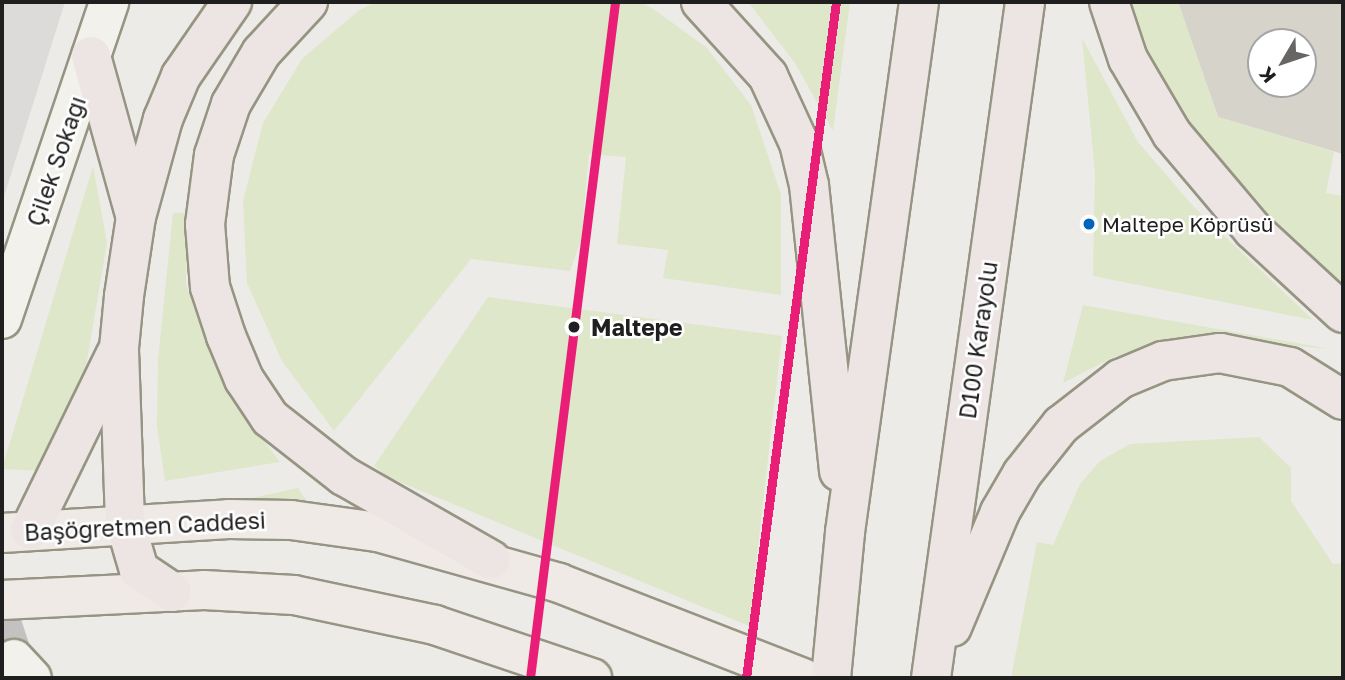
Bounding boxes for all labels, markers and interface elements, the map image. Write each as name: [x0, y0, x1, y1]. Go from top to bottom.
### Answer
north arrow: [1247, 28, 1317, 98]
text: K: [1254, 63, 1280, 88]
street label: Çilek Sokağı: [21, 92, 91, 230]
place label: Maltepe Köprüsü: [1102, 211, 1273, 237]
marker: Maltepe Köprüsü: [1082, 217, 1096, 231]
street label: D100 Karayolu: [953, 259, 1003, 421]
place label: Maltepe: [591, 313, 683, 341]
marker: Maltepe: [563, 316, 585, 338]
street label: Başöğretmen Caddesi: [23, 506, 267, 546]

